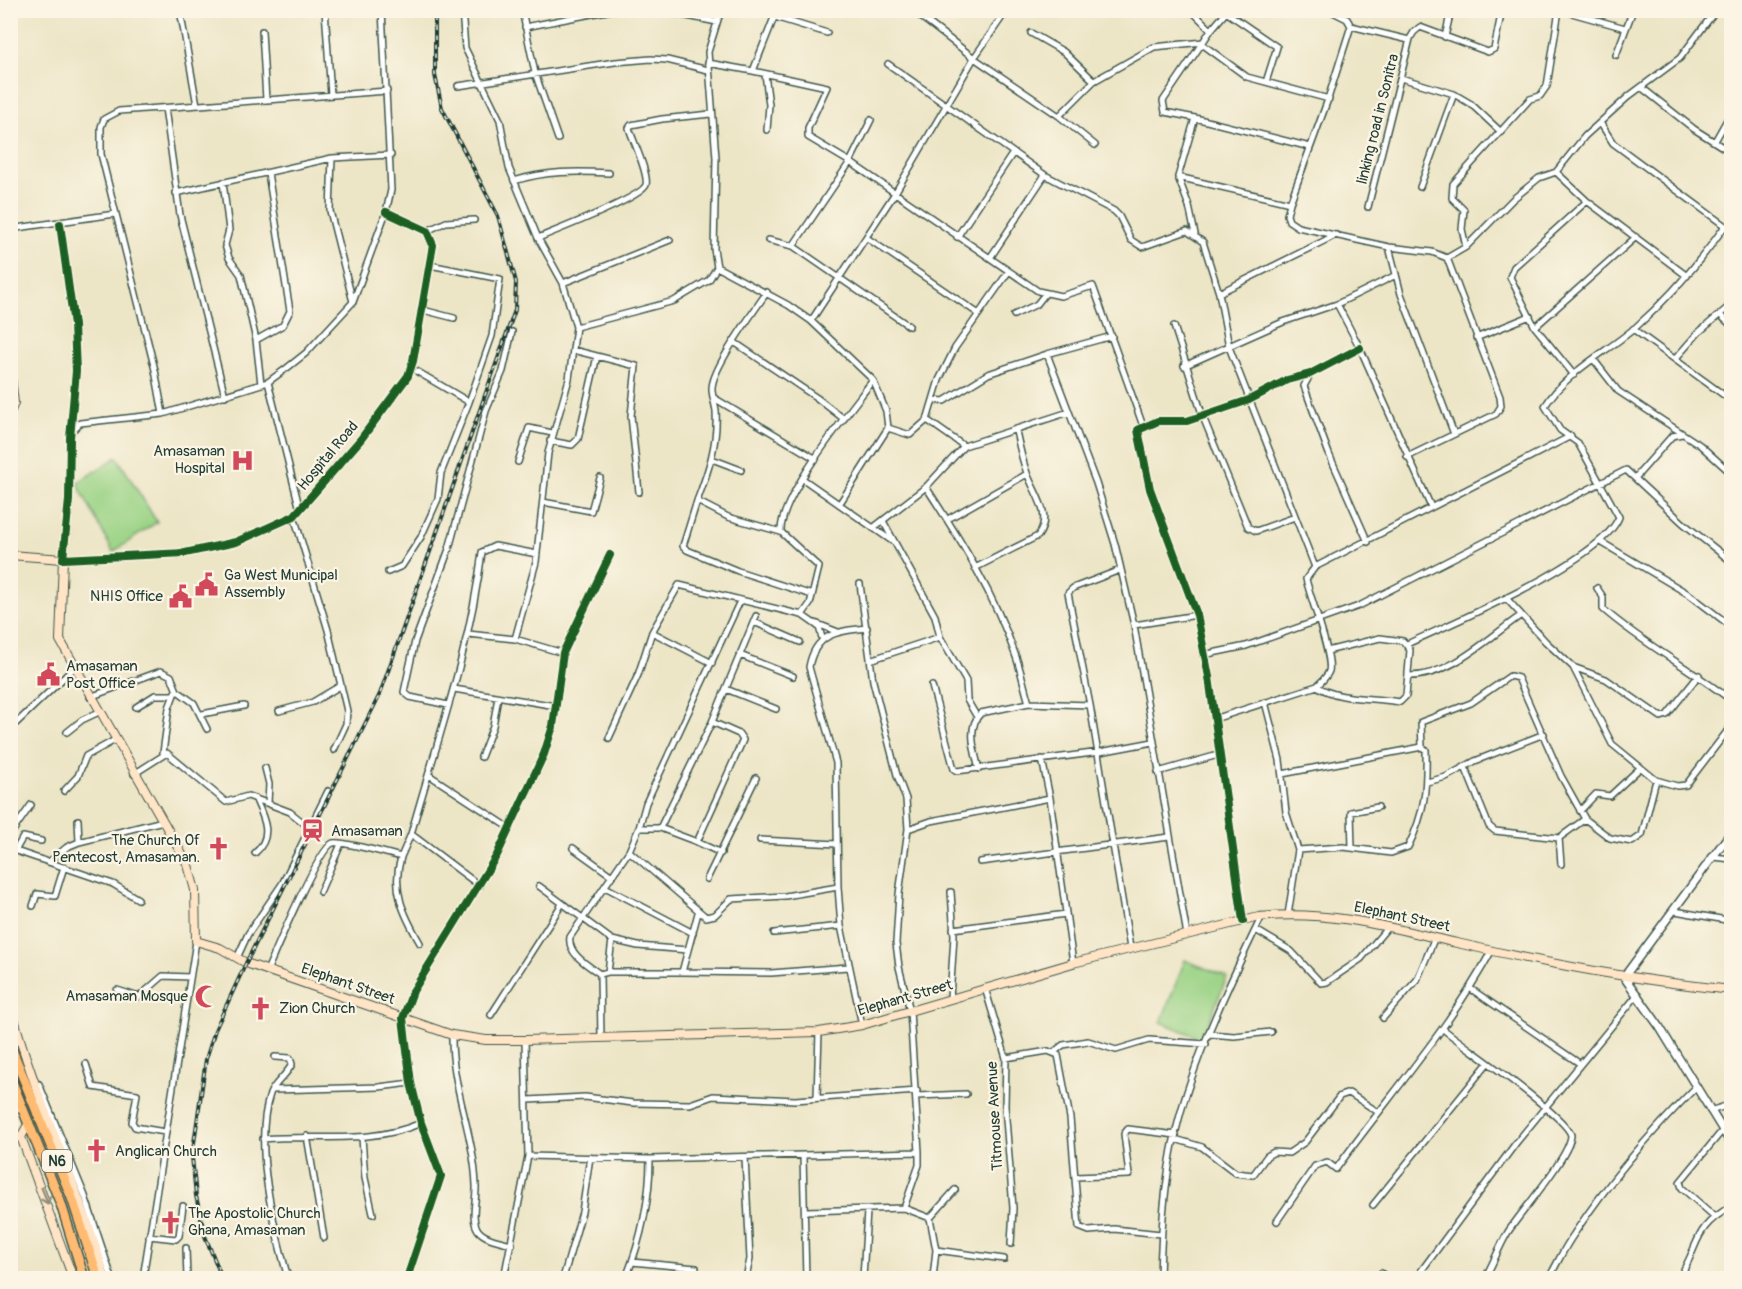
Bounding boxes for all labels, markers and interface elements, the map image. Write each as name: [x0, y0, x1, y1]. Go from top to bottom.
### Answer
street label: linking road in Sonitra: [1353, 52, 1403, 186]
street label: Hospital Road: [293, 417, 363, 495]
place label: Amasaman Hospital: [153, 442, 225, 478]
hospital icon: Amasaman Hospital: [230, 447, 256, 473]
place label: Ga West Municipal Assembly: [224, 566, 338, 602]
public building icon: Ga West Municipal Assembly: [193, 571, 219, 597]
public building icon: NHIS Office: [168, 583, 194, 609]
place label: NHIS Office: [90, 587, 164, 606]
place label: Amasaman Post Office: [66, 657, 138, 693]
public building icon: Amasaman Post Office: [35, 662, 61, 688]
station icon: Amasaman: [300, 818, 326, 844]
place label: Amasaman: [331, 822, 403, 841]
place label: The Church Of Pentecost, Amasaman.: [52, 831, 200, 867]
church icon: The Church Of Pentecost, Amasaman.: [205, 836, 231, 862]
street label: Elephant Street: [1352, 898, 1453, 937]
street label: Elephant Street: [299, 959, 398, 1009]
street label: Elephant Street: [855, 975, 956, 1021]
mosque icon: Amasaman Mosque: [193, 983, 219, 1009]
place label: Amasaman Mosque: [65, 987, 189, 1006]
church icon: Zion Church: [248, 995, 274, 1021]
place label: Zion Church: [279, 999, 355, 1018]
street label: Titmouse Avenue: [983, 1060, 1007, 1171]
church icon: Anglican Church: [84, 1138, 110, 1164]
place label: Anglican Church: [115, 1142, 217, 1161]
road number: N6: [42, 1150, 72, 1172]
one-way arrow: [40, 1186, 51, 1205]
place label: The Apostolic Church Ghana, Amasaman: [188, 1204, 321, 1240]
church icon: The Apostolic Church Ghana, Amasaman: [157, 1209, 183, 1235]

